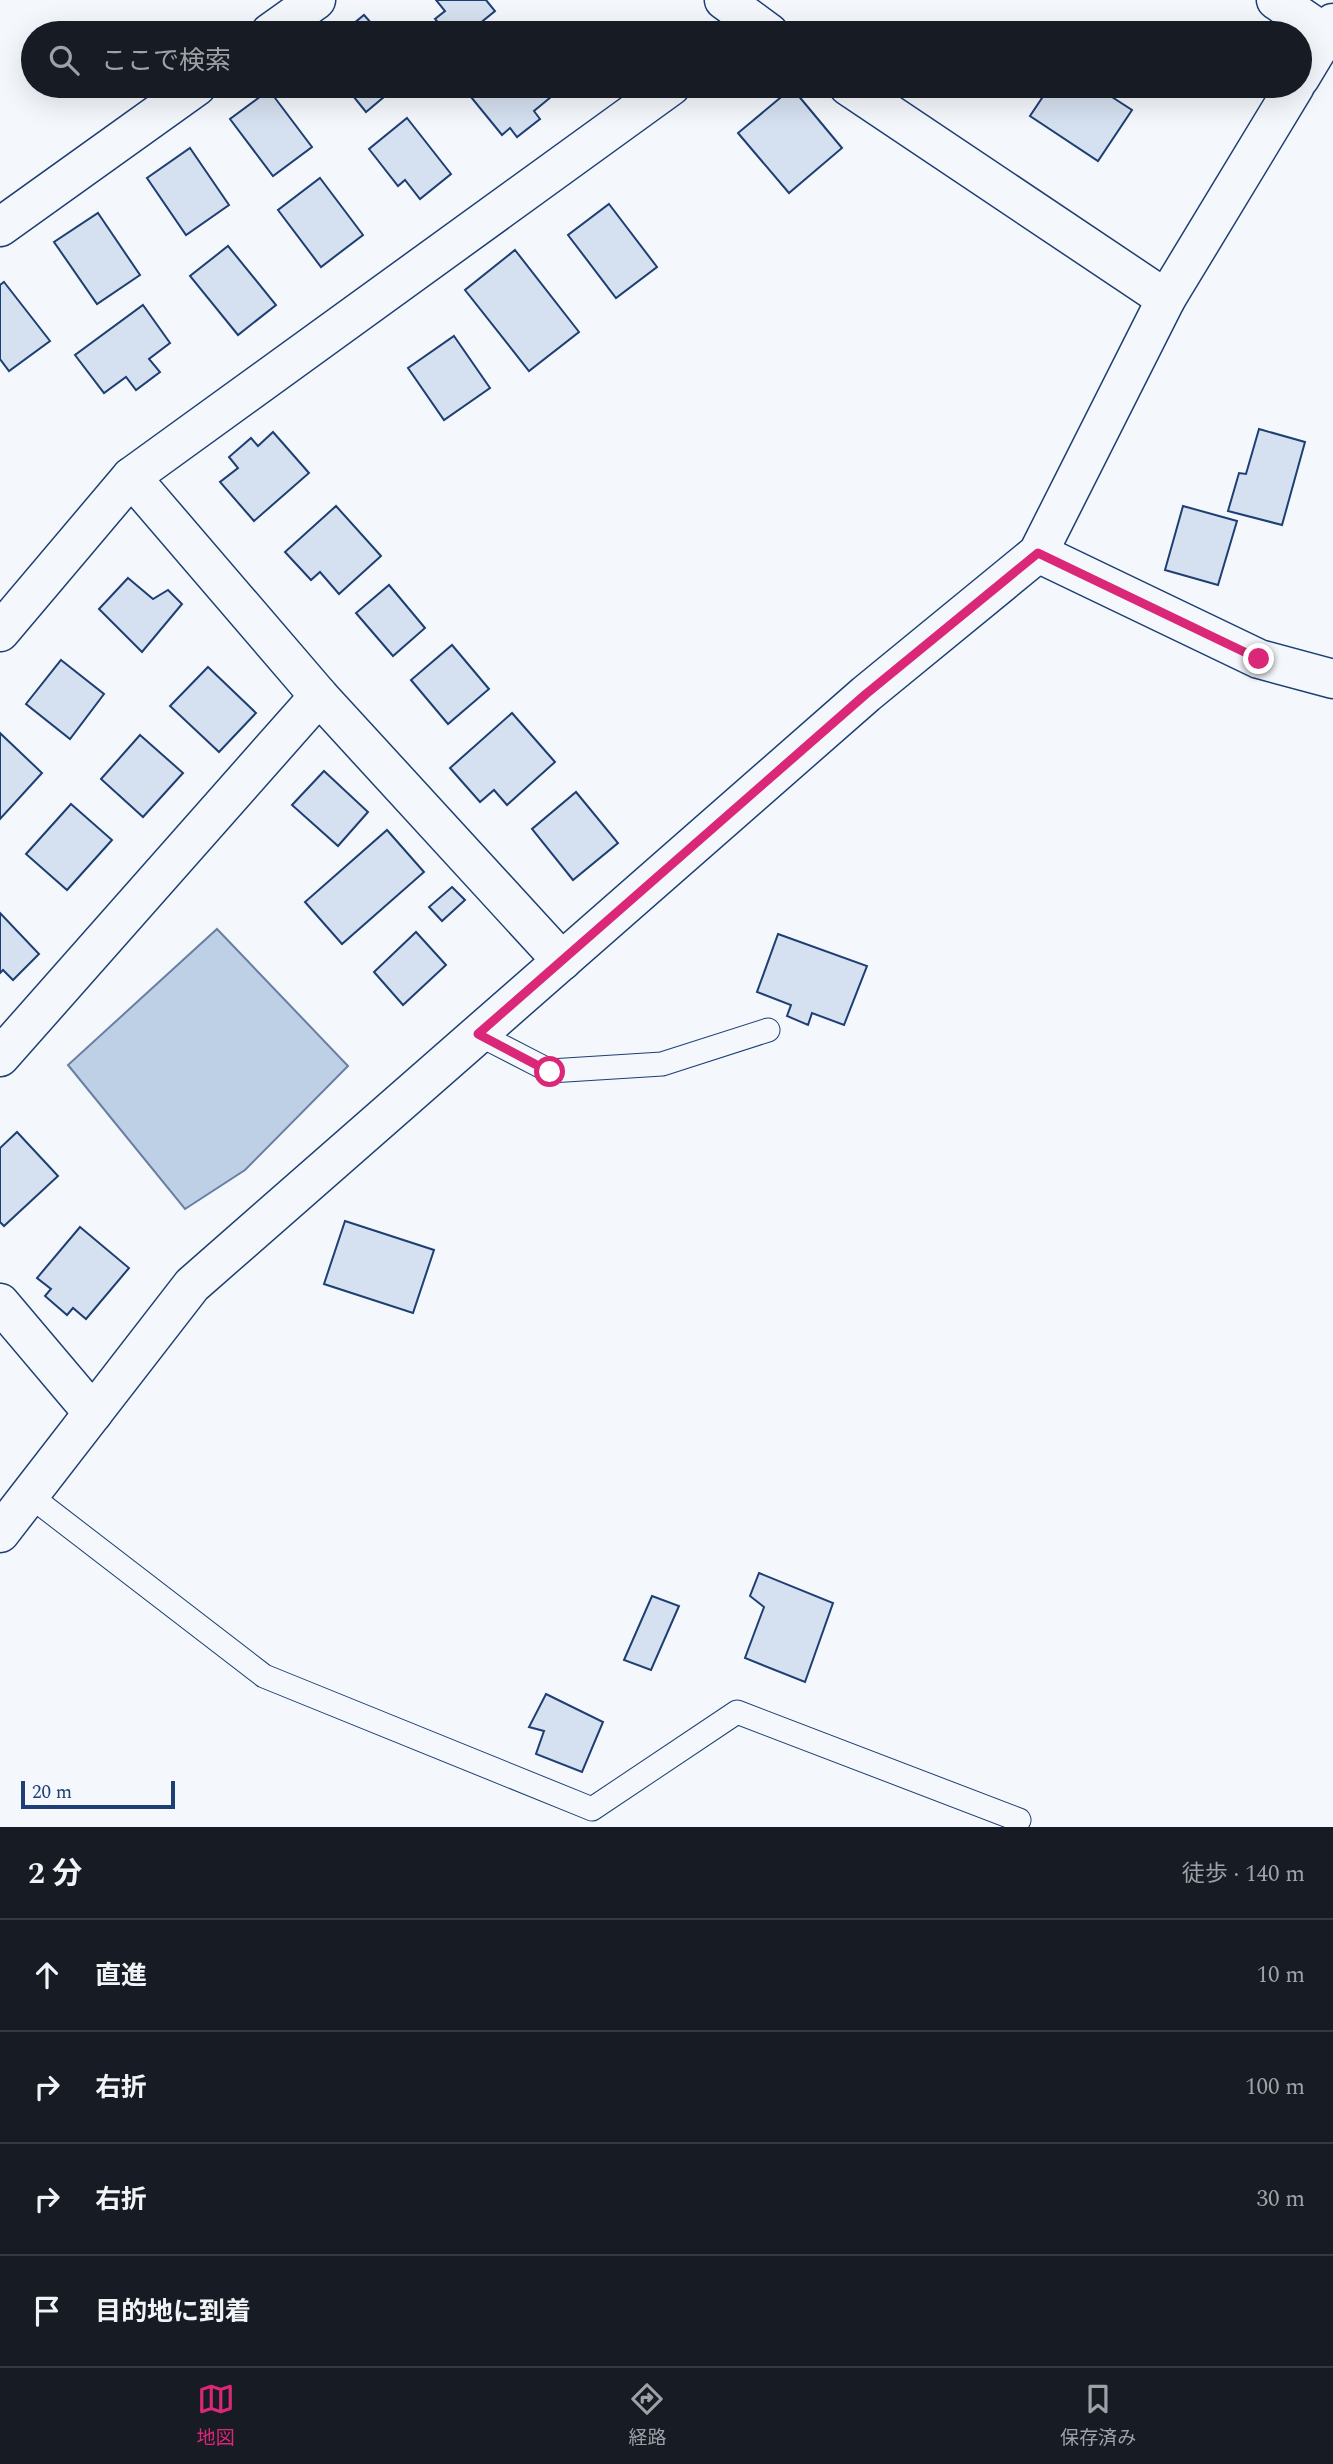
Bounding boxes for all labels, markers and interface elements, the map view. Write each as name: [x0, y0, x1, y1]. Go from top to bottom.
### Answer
search box: [21, 21, 1312, 98]
icon: search: [45, 41, 83, 79]
text: ここで検索: [101, 41, 231, 81]
route end: [1243, 643, 1274, 674]
route start: [534, 1056, 565, 1087]
scale bar: [21, 1778, 175, 1810]
text: 20 m: [32, 1778, 72, 1807]
text: 2 分: [28, 1851, 82, 1897]
text: 徒歩 · 140 m: [1182, 1857, 1305, 1892]
icon: ahead: [28, 1956, 66, 1994]
text: 直進: [95, 1956, 147, 1996]
text: 10 m: [1256, 1958, 1305, 1993]
icon: right: [28, 2068, 66, 2106]
text: 右折: [95, 2068, 147, 2108]
text: 100 m: [1245, 2070, 1305, 2105]
icon: right: [28, 2180, 66, 2218]
text: 右折: [95, 2180, 147, 2220]
text: 30 m: [1256, 2182, 1305, 2217]
icon: arrive: [28, 2292, 66, 2330]
text: 目的地に到着: [95, 2292, 251, 2332]
tab: 地図: [197, 2380, 235, 2453]
tab: 経路: [628, 2380, 666, 2453]
tab: 保存済み: [1060, 2380, 1136, 2453]

